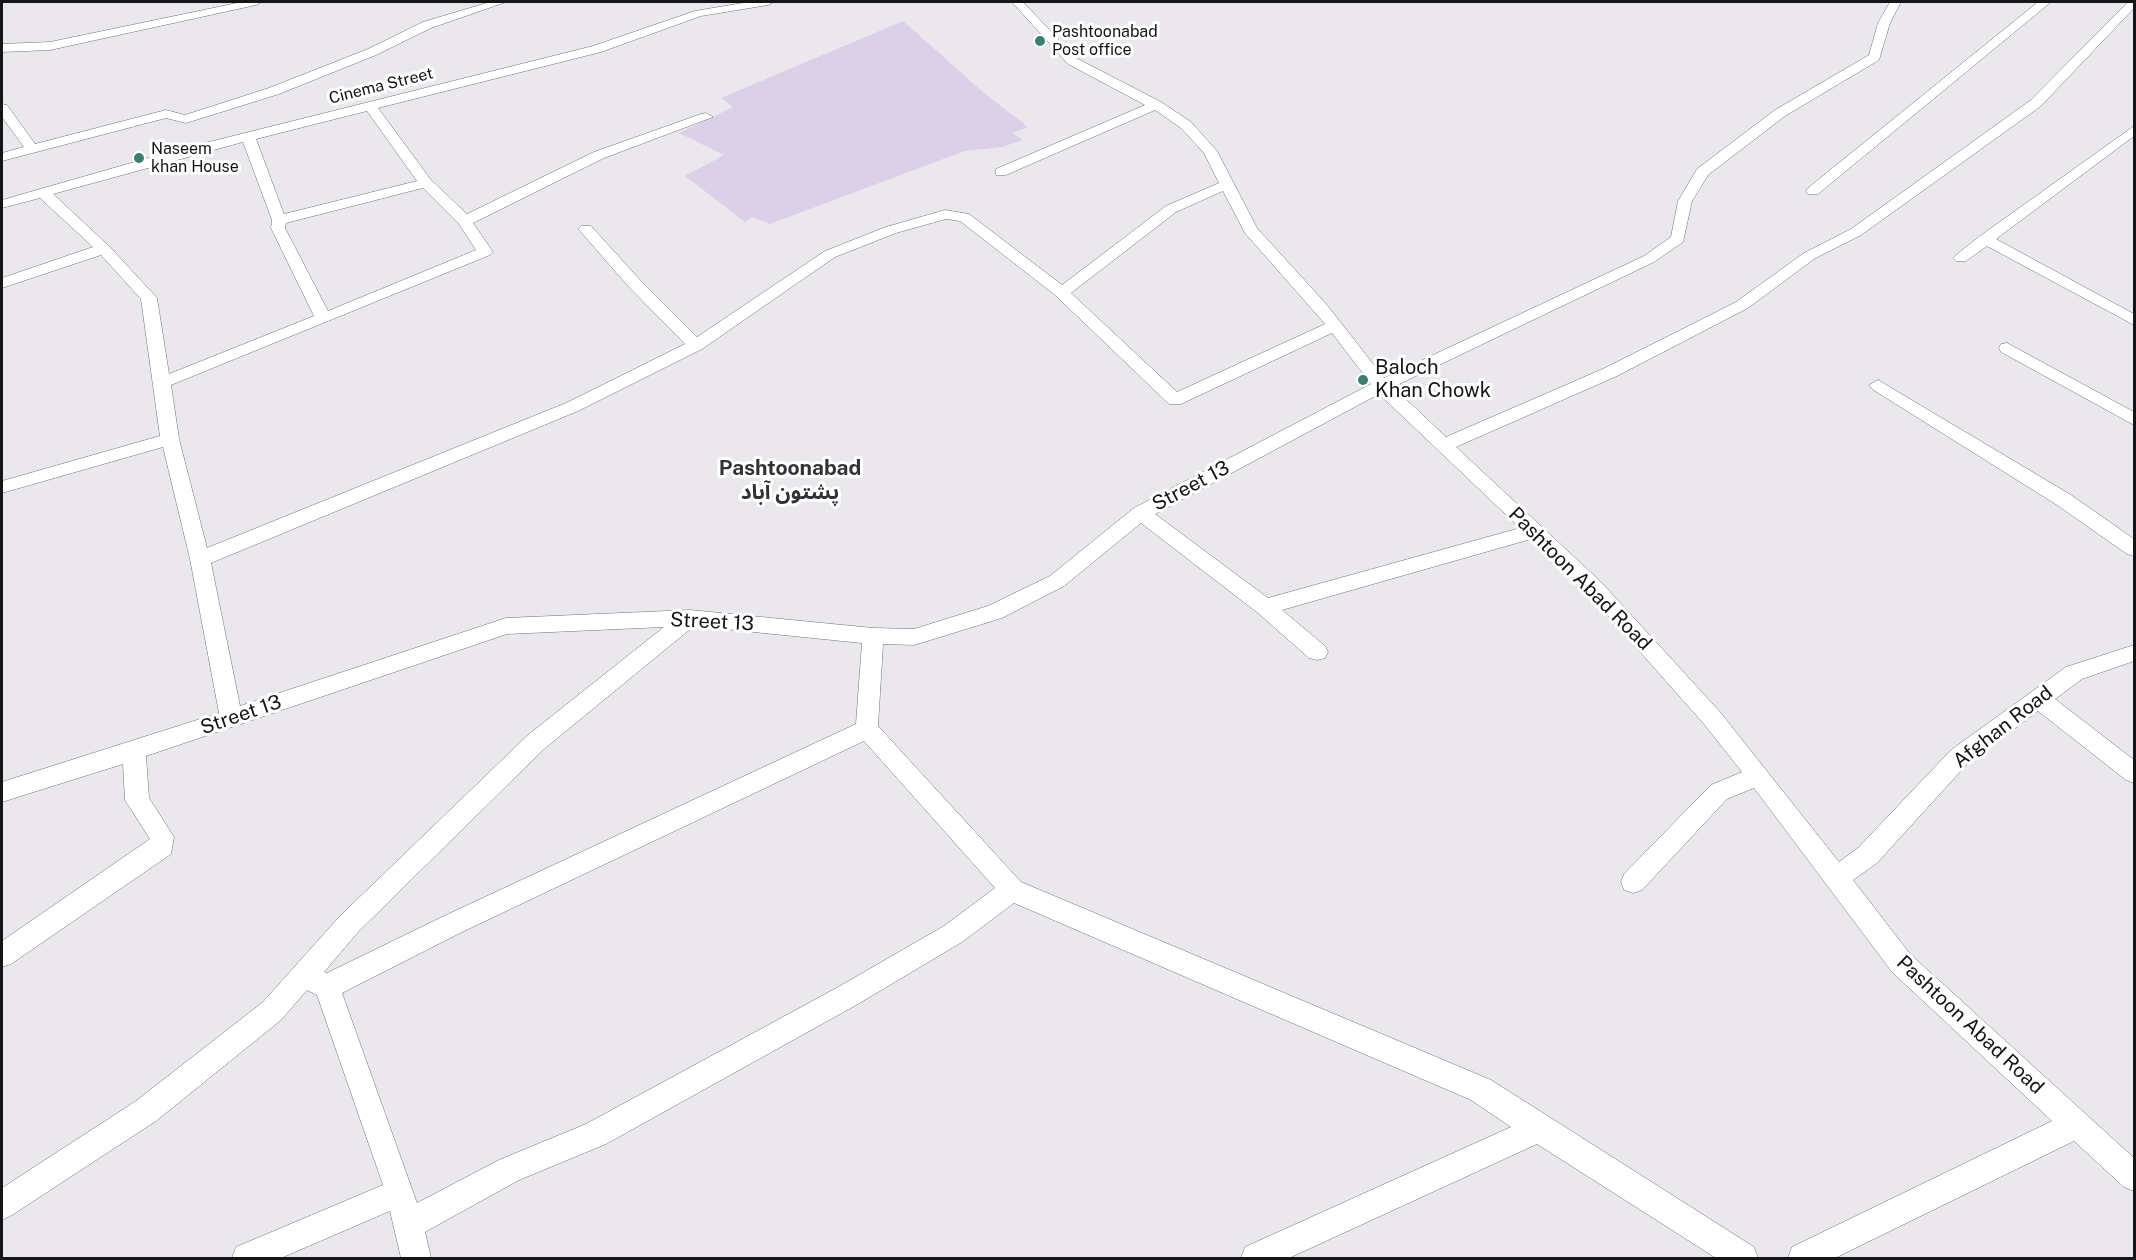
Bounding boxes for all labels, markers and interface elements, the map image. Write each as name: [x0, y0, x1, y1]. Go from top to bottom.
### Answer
place label: Pashtoonabad Post office: [1052, 22, 1158, 60]
marker: Pashtoonabad Post office: [1033, 34, 1047, 48]
street label: Cinema Street: [327, 64, 435, 108]
place label: Naseem khan House: [151, 139, 239, 177]
marker: Naseem khan House: [132, 151, 146, 165]
place label: Baloch Khan Chowk: [1375, 356, 1491, 403]
marker: Baloch Khan Chowk: [1356, 373, 1370, 387]
district label: Pashtoonabad پشتون آباد: [719, 456, 861, 506]
street label: Street 13: [1148, 456, 1234, 516]
street label: Pashtoon Abad Road: [1503, 502, 1657, 656]
street label: Street 13: [669, 608, 755, 636]
street label: Afghan Road: [1949, 681, 2057, 773]
street label: Street 13: [197, 690, 285, 740]
street label: Pashtoon Abad Road: [1891, 951, 2049, 1099]

